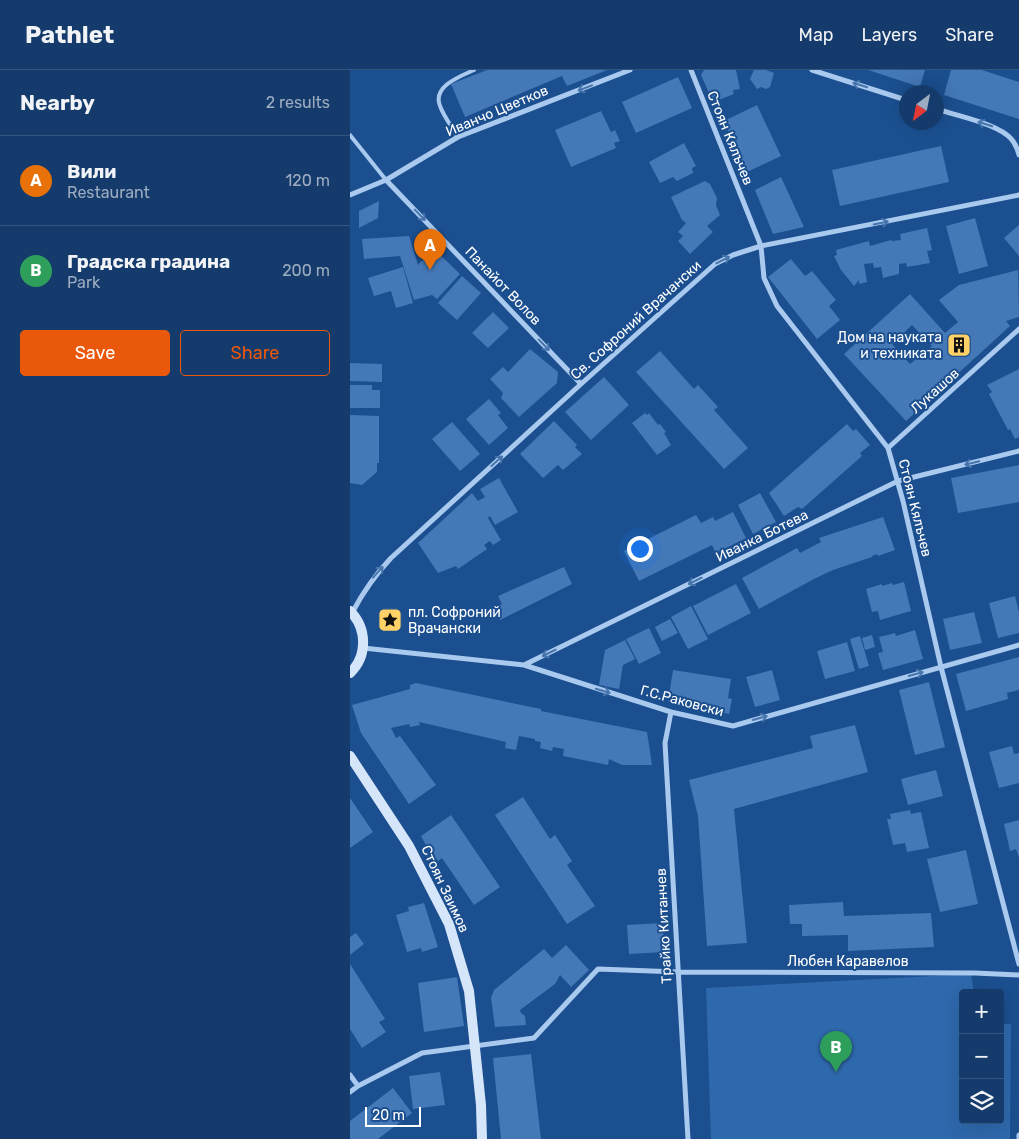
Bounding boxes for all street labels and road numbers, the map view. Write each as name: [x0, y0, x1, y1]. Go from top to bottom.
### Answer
street label: Иванчо Цветков: [443, 82, 551, 140]
street label: Стоян Кялъчев: [703, 88, 757, 188]
street label: Панайот Волов: [461, 243, 545, 329]
street label: Св. Софроний Врачански: [567, 257, 705, 383]
street label: Лукашов: [907, 365, 963, 417]
street label: Стоян Кялъчев: [895, 457, 935, 559]
street label: Иванка Ботева: [713, 506, 811, 566]
street label: Г.С.Раковски: [638, 682, 726, 720]
street label: Стоян Заимов: [417, 843, 473, 936]
street label: Трайко Китанчев: [652, 868, 676, 984]
street label: Любен Каравелов: [787, 953, 909, 970]

